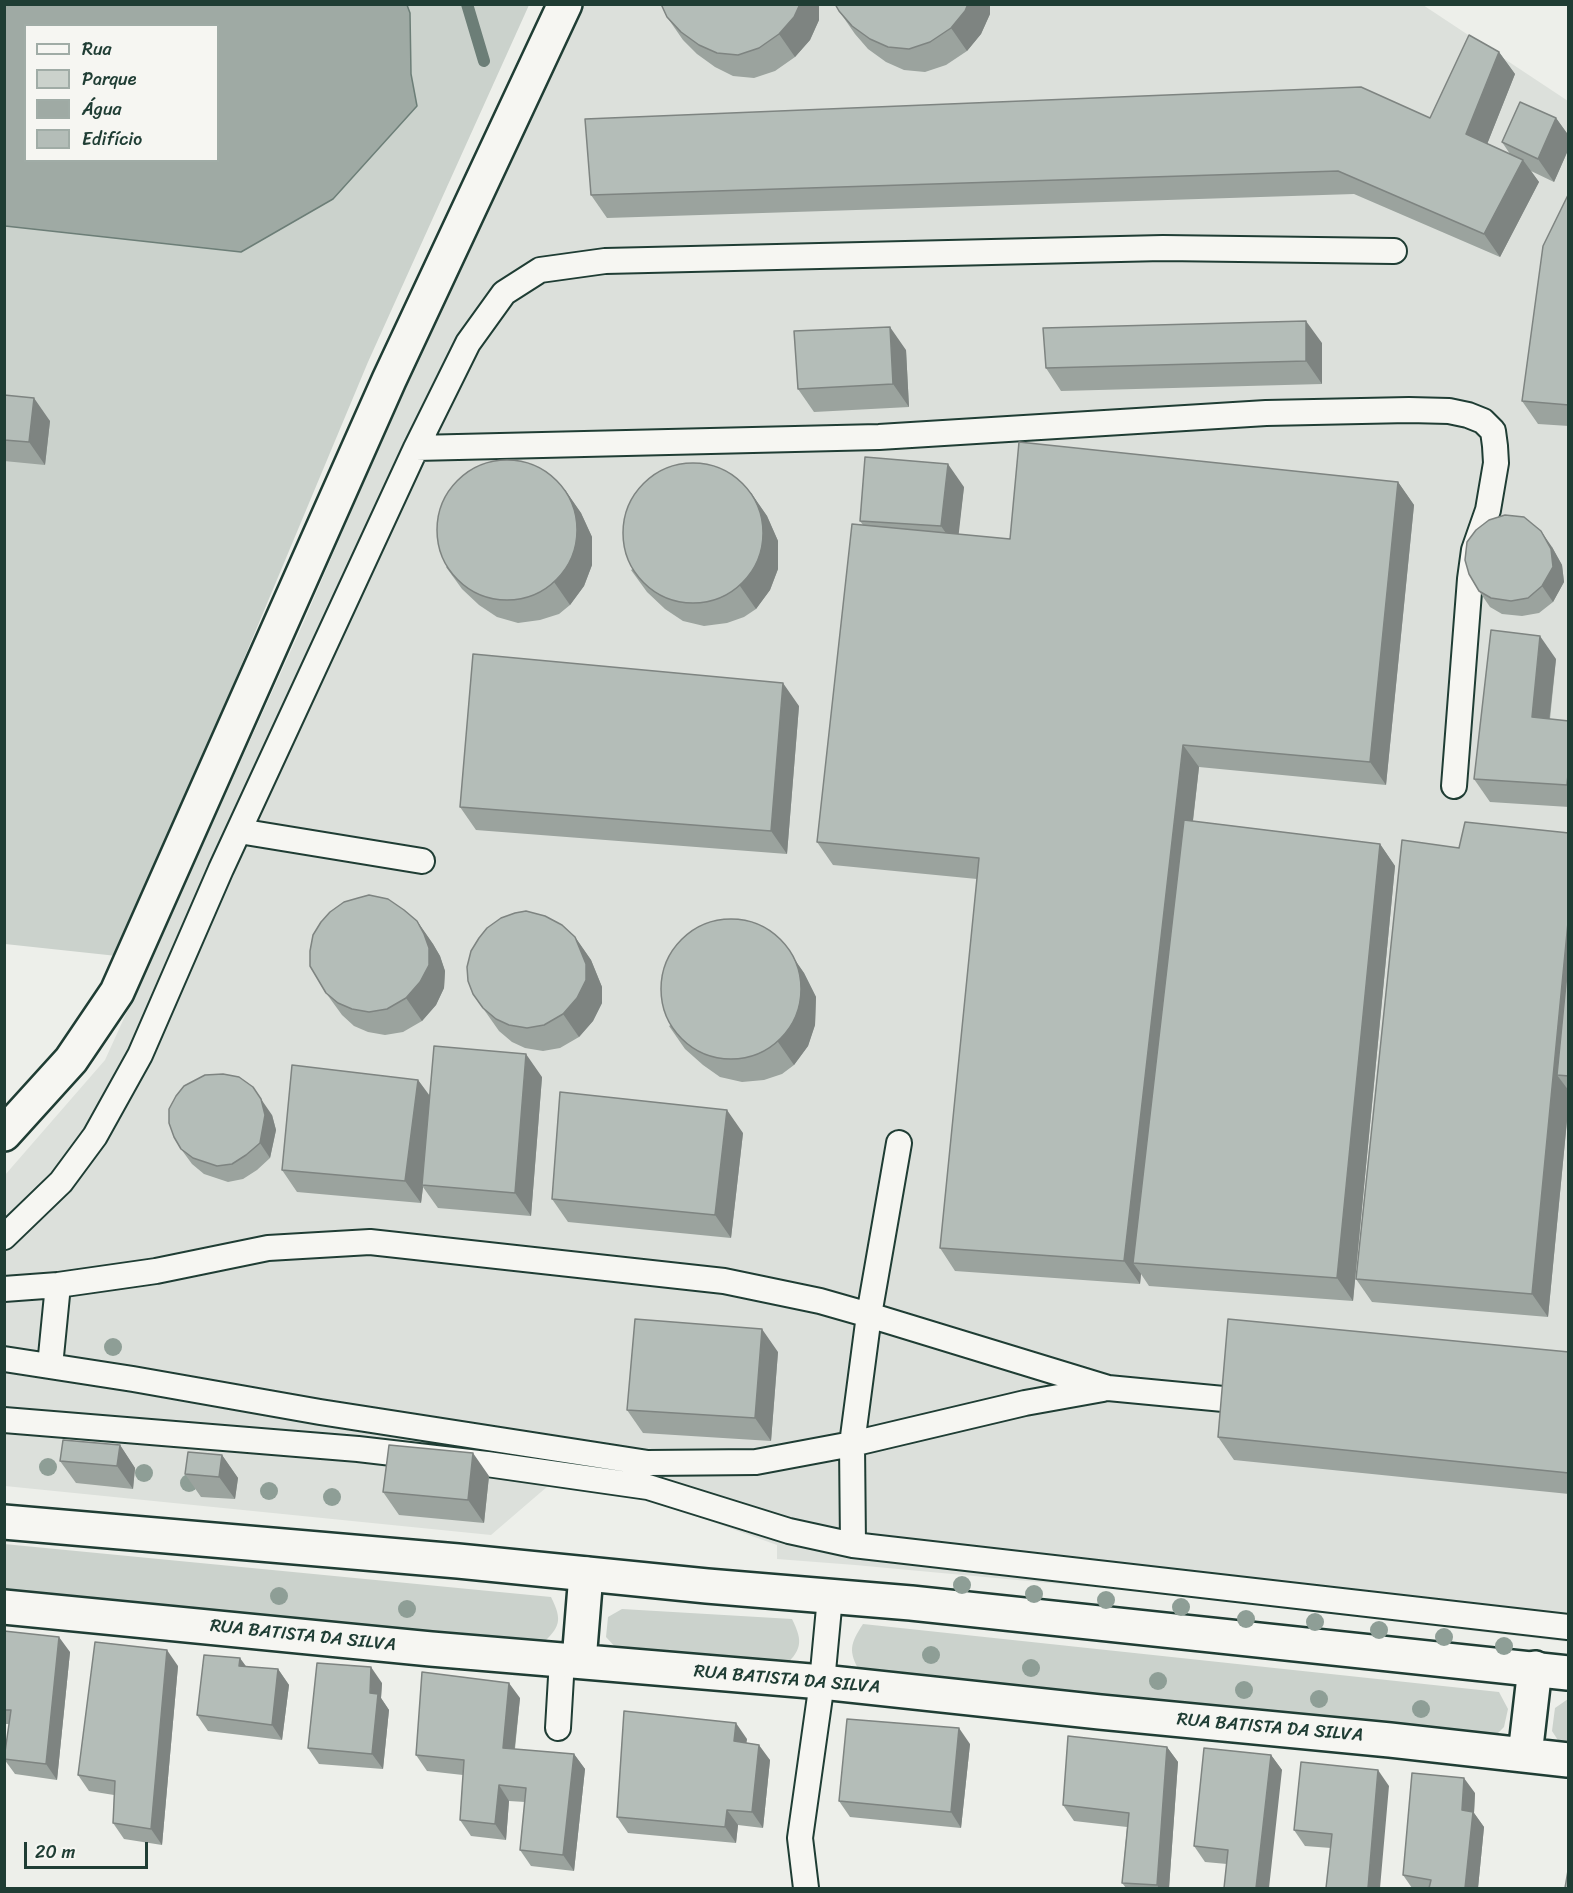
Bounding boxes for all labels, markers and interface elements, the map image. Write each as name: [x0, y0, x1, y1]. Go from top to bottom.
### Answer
legend: [24, 24, 219, 162]
text: Rua: [82, 33, 112, 65]
text: Parque: [82, 63, 136, 95]
text: Água: [82, 93, 122, 125]
text: Edifício: [82, 123, 142, 155]
street label: RUA BATISTA DA SILVA: [209, 1615, 397, 1657]
street label: RUA BATISTA DA SILVA: [693, 1661, 881, 1699]
street label: RUA BATISTA DA SILVA: [1176, 1709, 1364, 1747]
scale bar: [27, 1830, 152, 1868]
text: 20 m: [35, 1836, 75, 1868]

